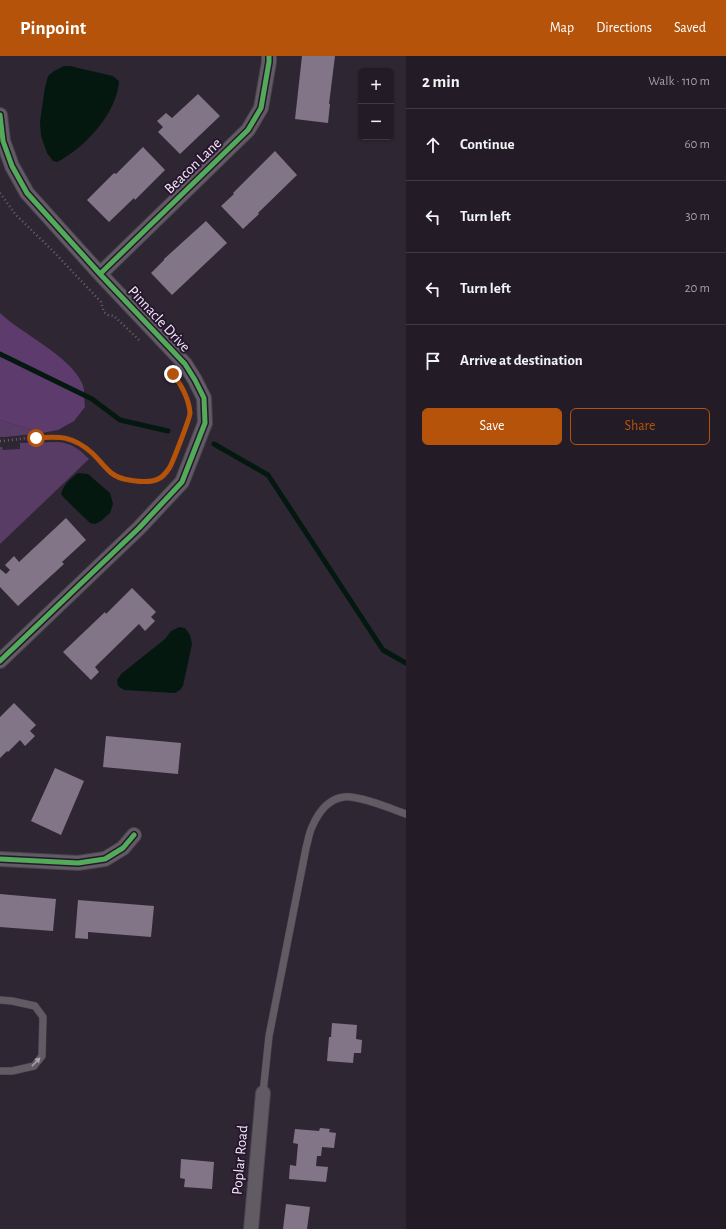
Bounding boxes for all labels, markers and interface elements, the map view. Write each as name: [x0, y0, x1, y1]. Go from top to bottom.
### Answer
text: Pinpoint: [20, 19, 86, 38]
text: Map: [550, 21, 574, 35]
text: Directions: [596, 21, 652, 35]
text: Saved: [674, 21, 706, 35]
map controls: [358, 68, 394, 140]
button: +: [358, 68, 394, 104]
text: 2 min: [422, 73, 460, 90]
text: Walk · 110 m: [648, 75, 710, 88]
button: −: [358, 104, 394, 140]
icon: ahead: [422, 134, 444, 156]
street label: Beacon Lane: [162, 135, 224, 197]
text: Continue: [460, 137, 515, 152]
text: 60 m: [684, 138, 710, 151]
icon: left: [422, 206, 444, 228]
text: Turn left: [460, 209, 511, 224]
text: 30 m: [685, 210, 710, 223]
icon: left: [422, 278, 444, 300]
text: Turn left: [460, 281, 511, 296]
text: 20 m: [685, 282, 710, 295]
street label: Pinnacle Drive: [125, 283, 193, 355]
icon: arrive: [422, 350, 444, 372]
text: Arrive at destination: [460, 353, 583, 368]
route end: [164, 365, 182, 383]
button: Save: [422, 408, 562, 445]
button: Share: [570, 408, 710, 445]
route start: [27, 429, 45, 447]
one-way arrow: [31, 1057, 41, 1067]
street label: Poplar Road: [229, 1124, 251, 1195]

